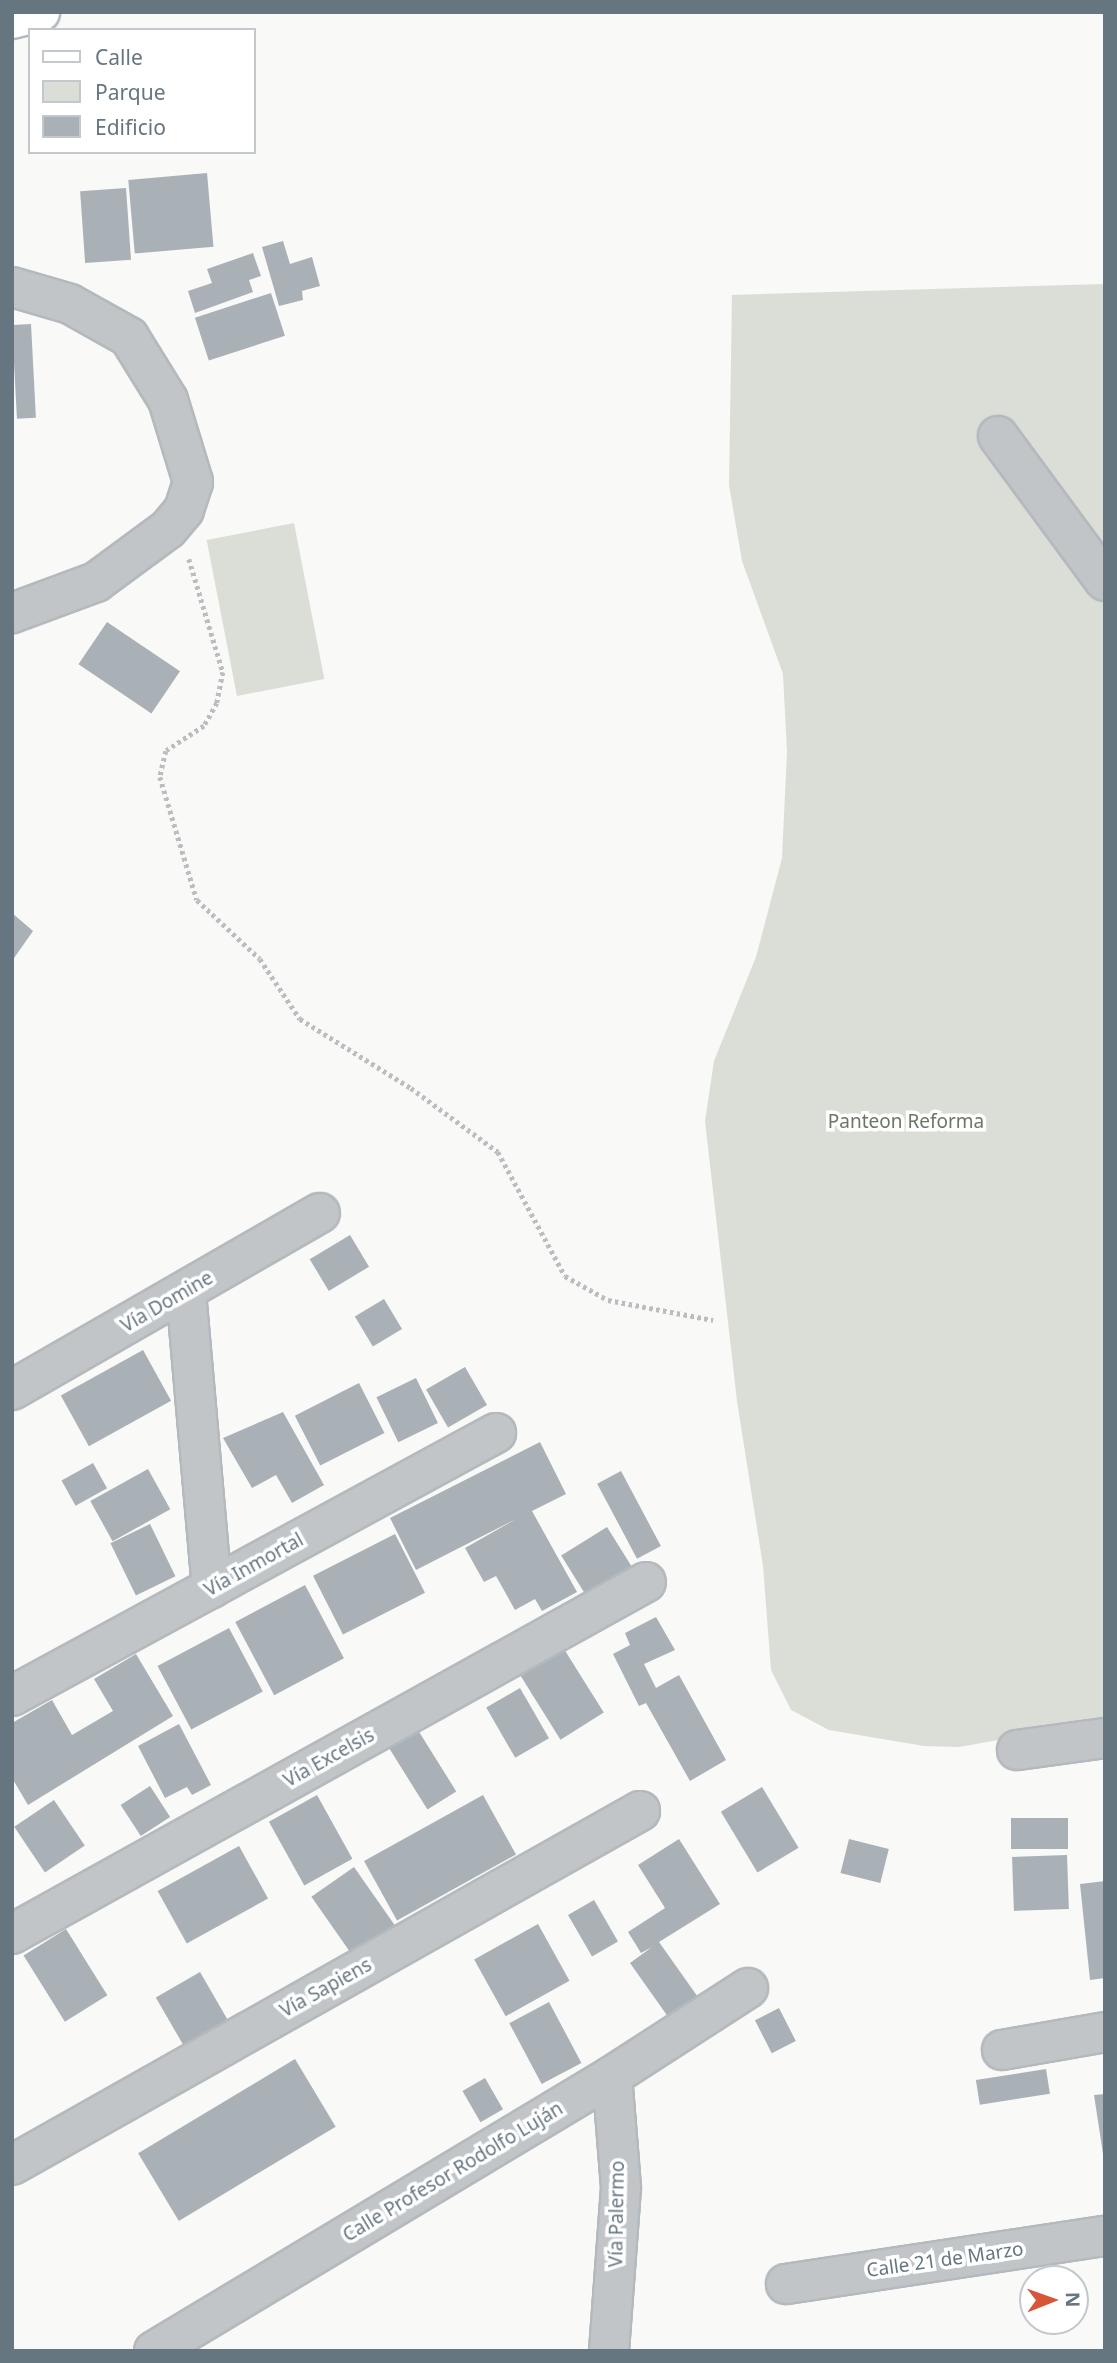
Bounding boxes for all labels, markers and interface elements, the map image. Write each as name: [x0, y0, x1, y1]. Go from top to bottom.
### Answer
legend: [28, 28, 256, 154]
text: Calle: [95, 43, 143, 71]
text: Parque: [95, 78, 165, 106]
text: Edificio: [95, 113, 166, 141]
park label: Panteon Reforma: [828, 1111, 984, 1133]
street label: Vía Domine: [117, 1267, 217, 1337]
street label: Vía Inmortal: [201, 1528, 307, 1602]
street label: Vía Excelsis: [280, 1724, 378, 1792]
street label: Vía Sapiens: [276, 1954, 376, 2022]
street label: Calle Profesor Rodolfo Luján: [339, 2097, 567, 2247]
street label: Vía Palermo: [605, 2160, 629, 2268]
street label: Calle 21 de Marzo: [865, 2238, 1025, 2282]
north arrow: [1019, 2265, 1089, 2335]
text: N: [1060, 2292, 1086, 2308]

